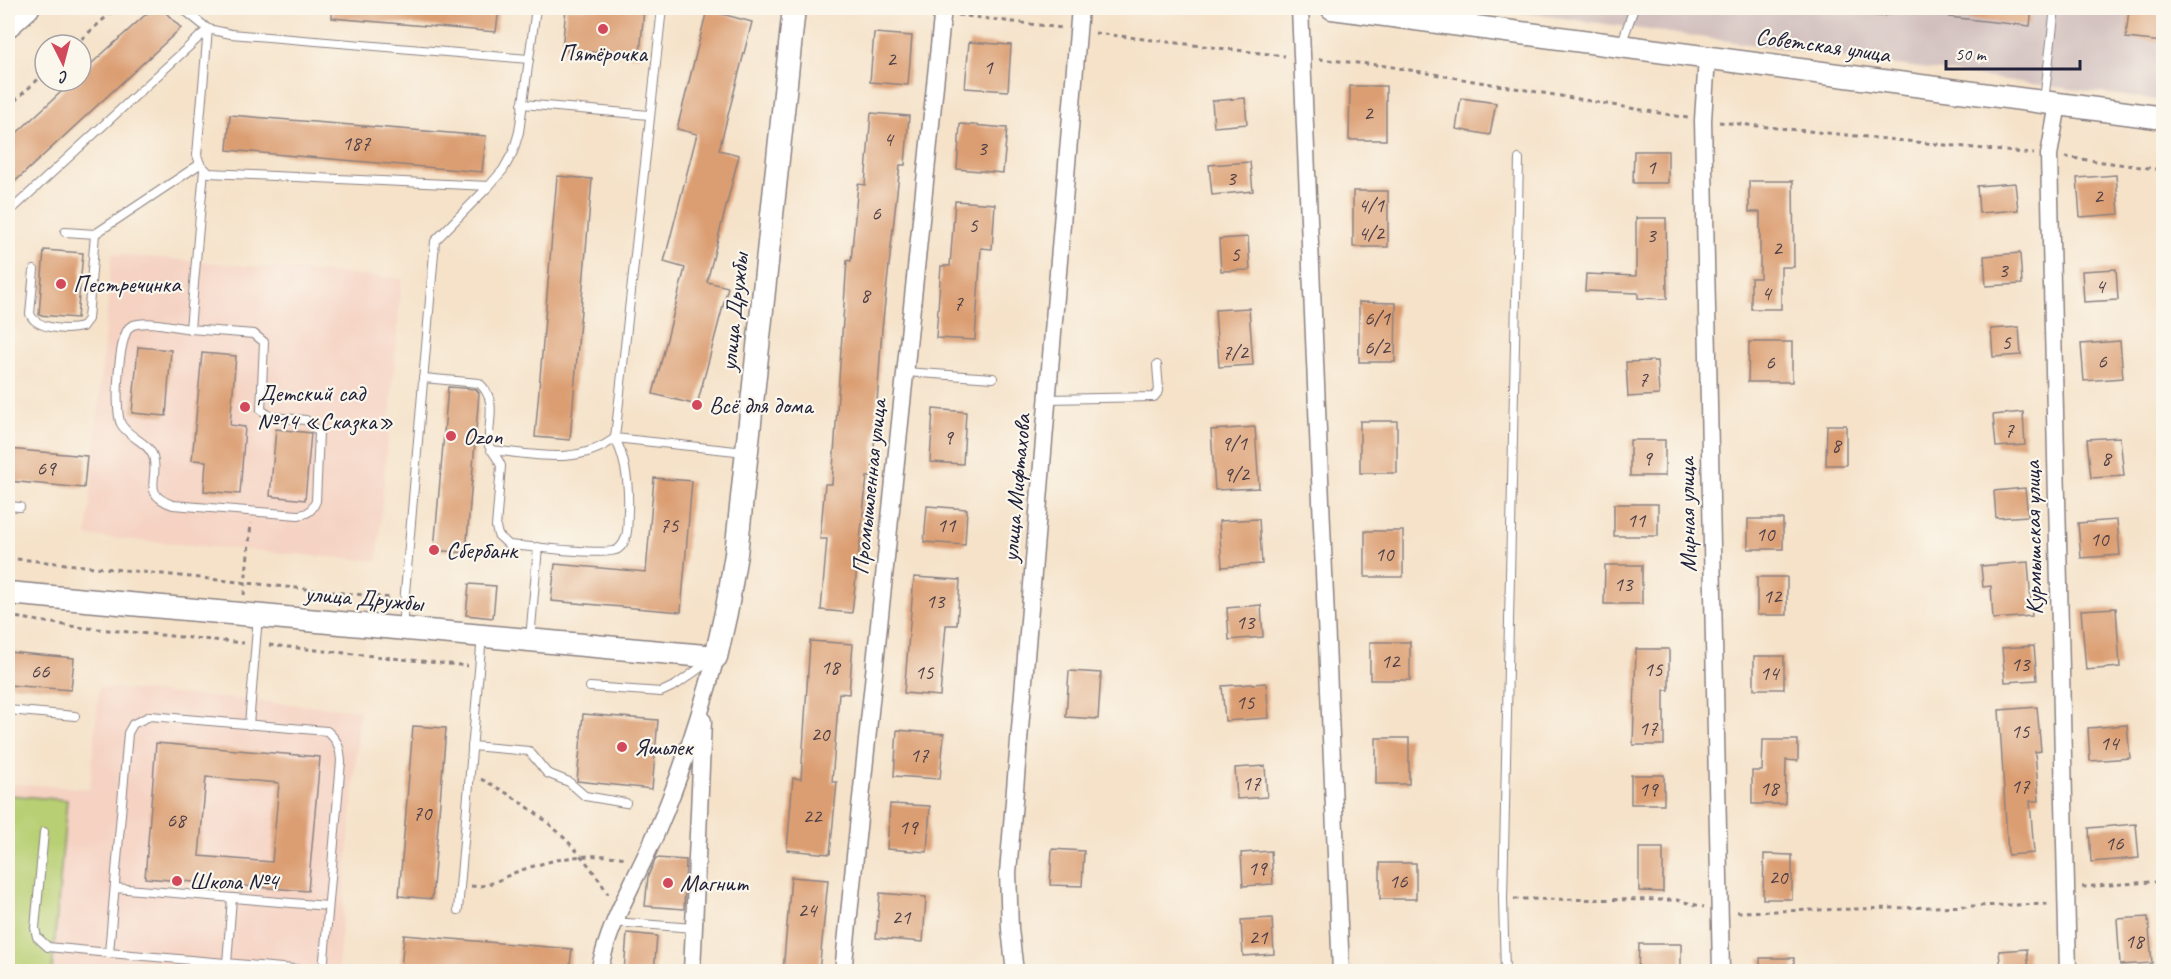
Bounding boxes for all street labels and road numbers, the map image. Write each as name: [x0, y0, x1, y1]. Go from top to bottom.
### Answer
street label: Советская улица: [1754, 21, 1894, 69]
street label: улица Дружбы: [713, 249, 755, 375]
street label: Промышленная улица: [845, 396, 893, 576]
street label: улица Мифтахова: [994, 411, 1038, 565]
street label: Мирная улица: [1671, 455, 1703, 572]
street label: Курмышская улица: [2017, 459, 2049, 615]
street label: улица Дружбы: [302, 578, 427, 618]

